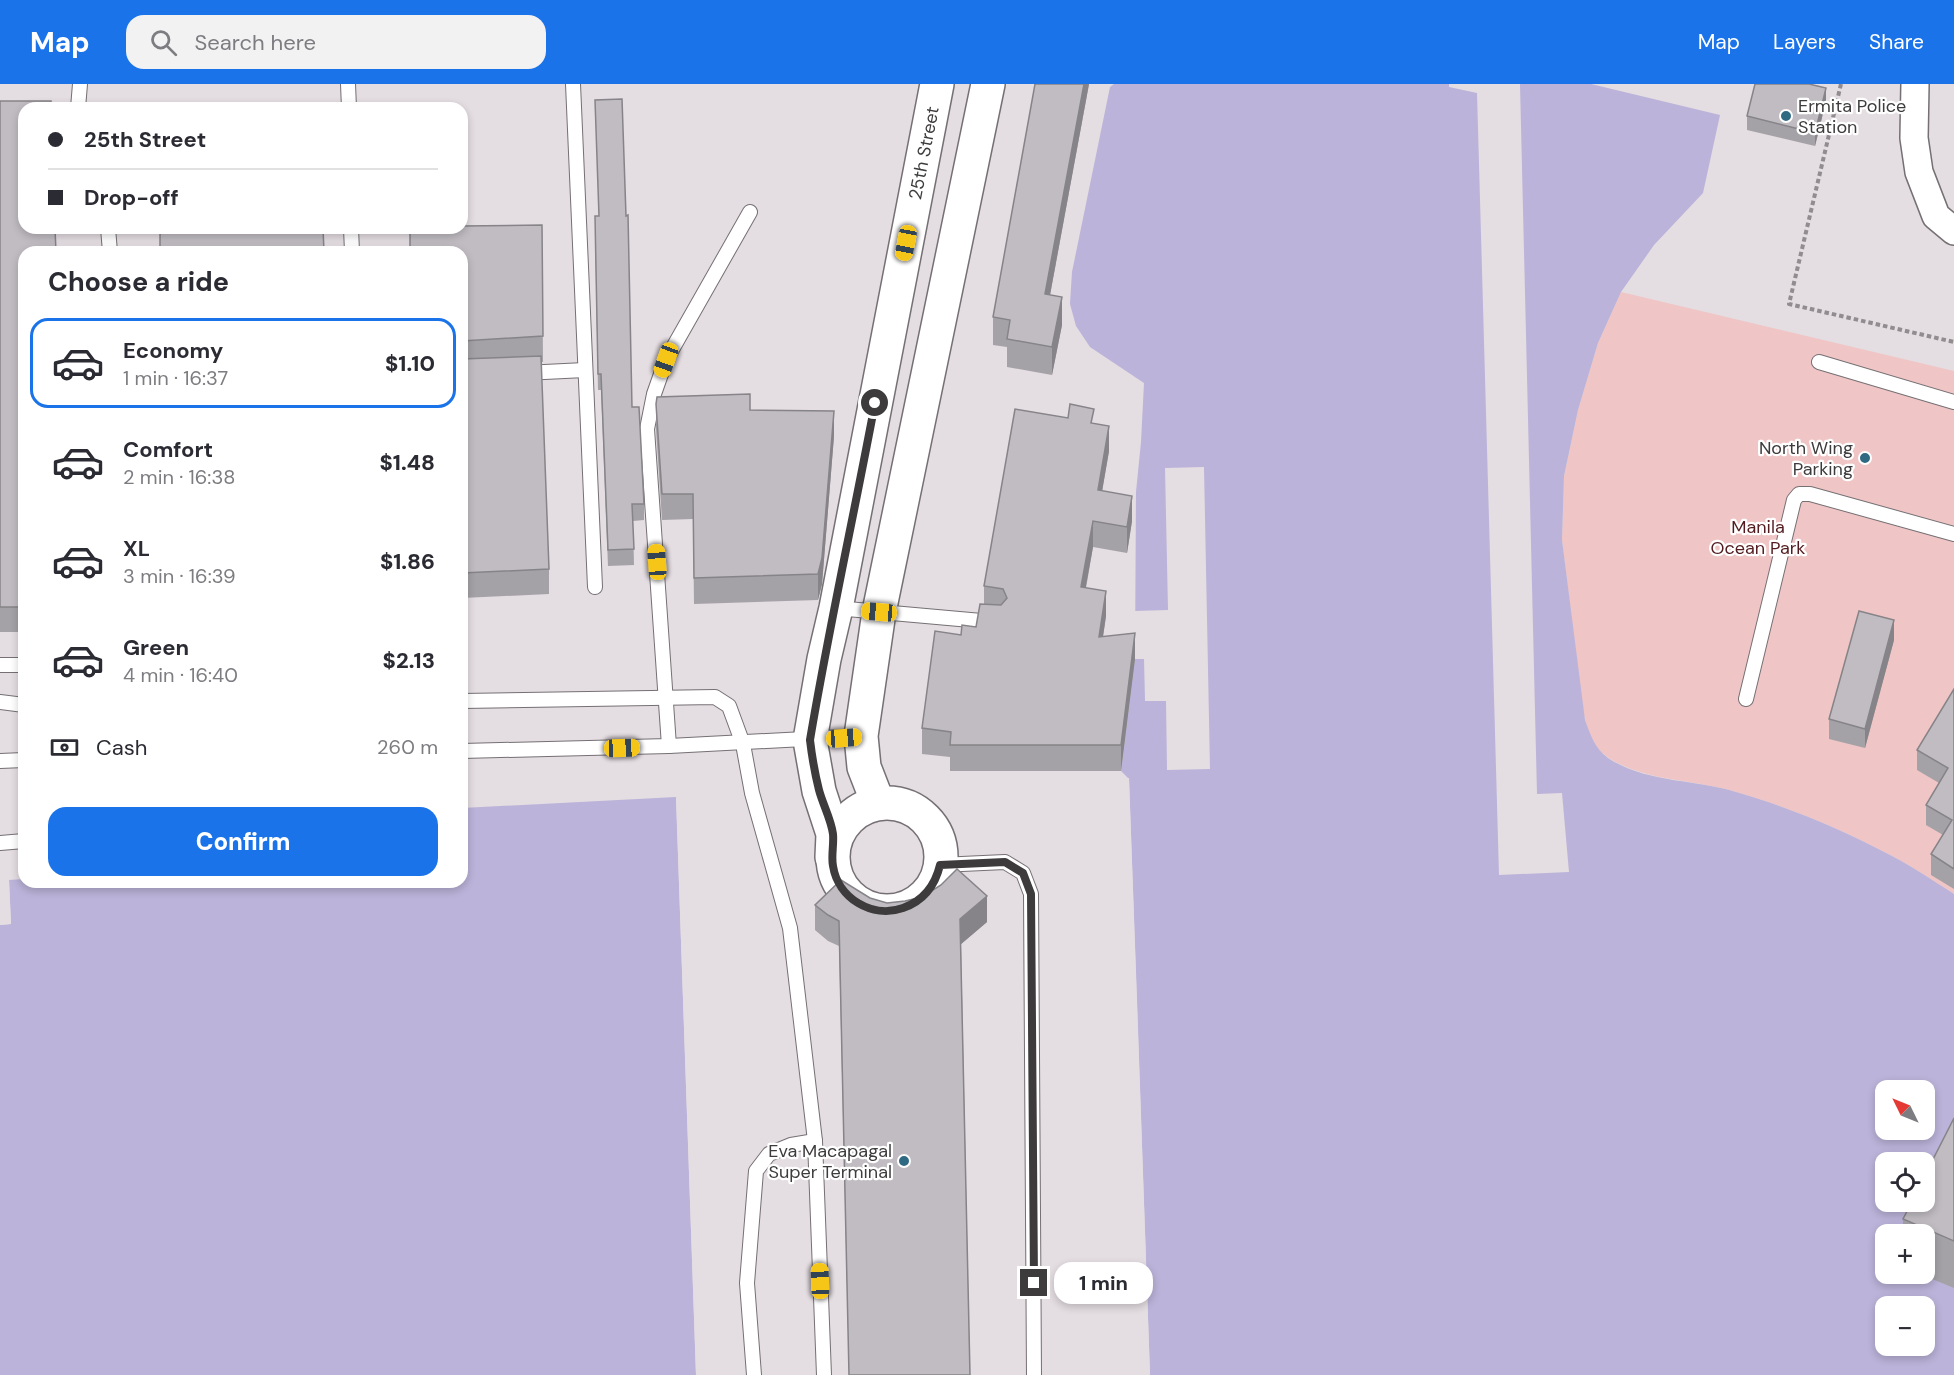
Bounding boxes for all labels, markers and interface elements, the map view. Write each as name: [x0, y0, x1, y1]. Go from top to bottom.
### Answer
search box: [126, 15, 546, 69]
text: Map: [30, 24, 90, 61]
icon: search: [147, 26, 180, 59]
text: Search here: [195, 28, 316, 57]
text: Map: [1698, 28, 1740, 56]
text: Layers: [1773, 28, 1836, 56]
text: Share: [1869, 28, 1924, 56]
place label: Ermita Police Station: [1798, 94, 1906, 139]
street label: 25th Street: [903, 104, 945, 202]
marker: Ermita Police Station: [1779, 109, 1793, 123]
text: 25th Street: [84, 125, 206, 154]
text: Drop-off: [84, 183, 179, 212]
car: [894, 224, 918, 262]
text: Choose a ride: [48, 264, 229, 299]
icon: car: [51, 336, 105, 390]
text: Economy: [123, 336, 223, 365]
car: [651, 340, 681, 380]
text: $1.10: [385, 349, 435, 378]
text: 1 min · 16:37: [123, 365, 228, 391]
route start: [861, 389, 888, 416]
icon: car: [51, 435, 105, 489]
text: Comfort: [123, 435, 213, 464]
place label: North Wing Parking: [1759, 436, 1853, 481]
text: $1.48: [379, 448, 435, 477]
marker: North Wing Parking: [1858, 451, 1872, 465]
text: 2 min · 16:38: [123, 464, 235, 490]
park label: Manila Ocean Park: [1711, 515, 1805, 560]
icon: car: [51, 534, 105, 588]
text: XL: [123, 534, 150, 563]
car: [647, 543, 667, 581]
text: $1.86: [380, 547, 435, 576]
text: 3 min · 16:39: [123, 563, 235, 589]
car: [860, 601, 898, 623]
icon: car: [51, 633, 105, 687]
text: Green: [123, 633, 189, 662]
text: $2.13: [383, 646, 435, 675]
text: 4 min · 16:40: [123, 662, 238, 688]
car: [825, 728, 863, 748]
icon: cash: [48, 731, 81, 764]
text: Cash: [96, 733, 147, 762]
text: 260 m: [377, 734, 438, 760]
car: [604, 738, 640, 758]
button: Confirm: [48, 807, 438, 876]
north arrow: [1875, 1080, 1935, 1140]
map controls: [1875, 1080, 1935, 1356]
place label: Eva Macapagal Super Terminal: [768, 1139, 892, 1184]
button: locate: [1875, 1152, 1935, 1212]
marker: Eva Macapagal Super Terminal: [897, 1154, 911, 1168]
button: +: [1875, 1224, 1935, 1284]
callout: 1 min: [1055, 1262, 1154, 1304]
car: [810, 1263, 830, 1299]
route end: [1020, 1269, 1047, 1296]
text: 1 min: [1079, 1270, 1128, 1296]
button: −: [1875, 1296, 1935, 1356]

